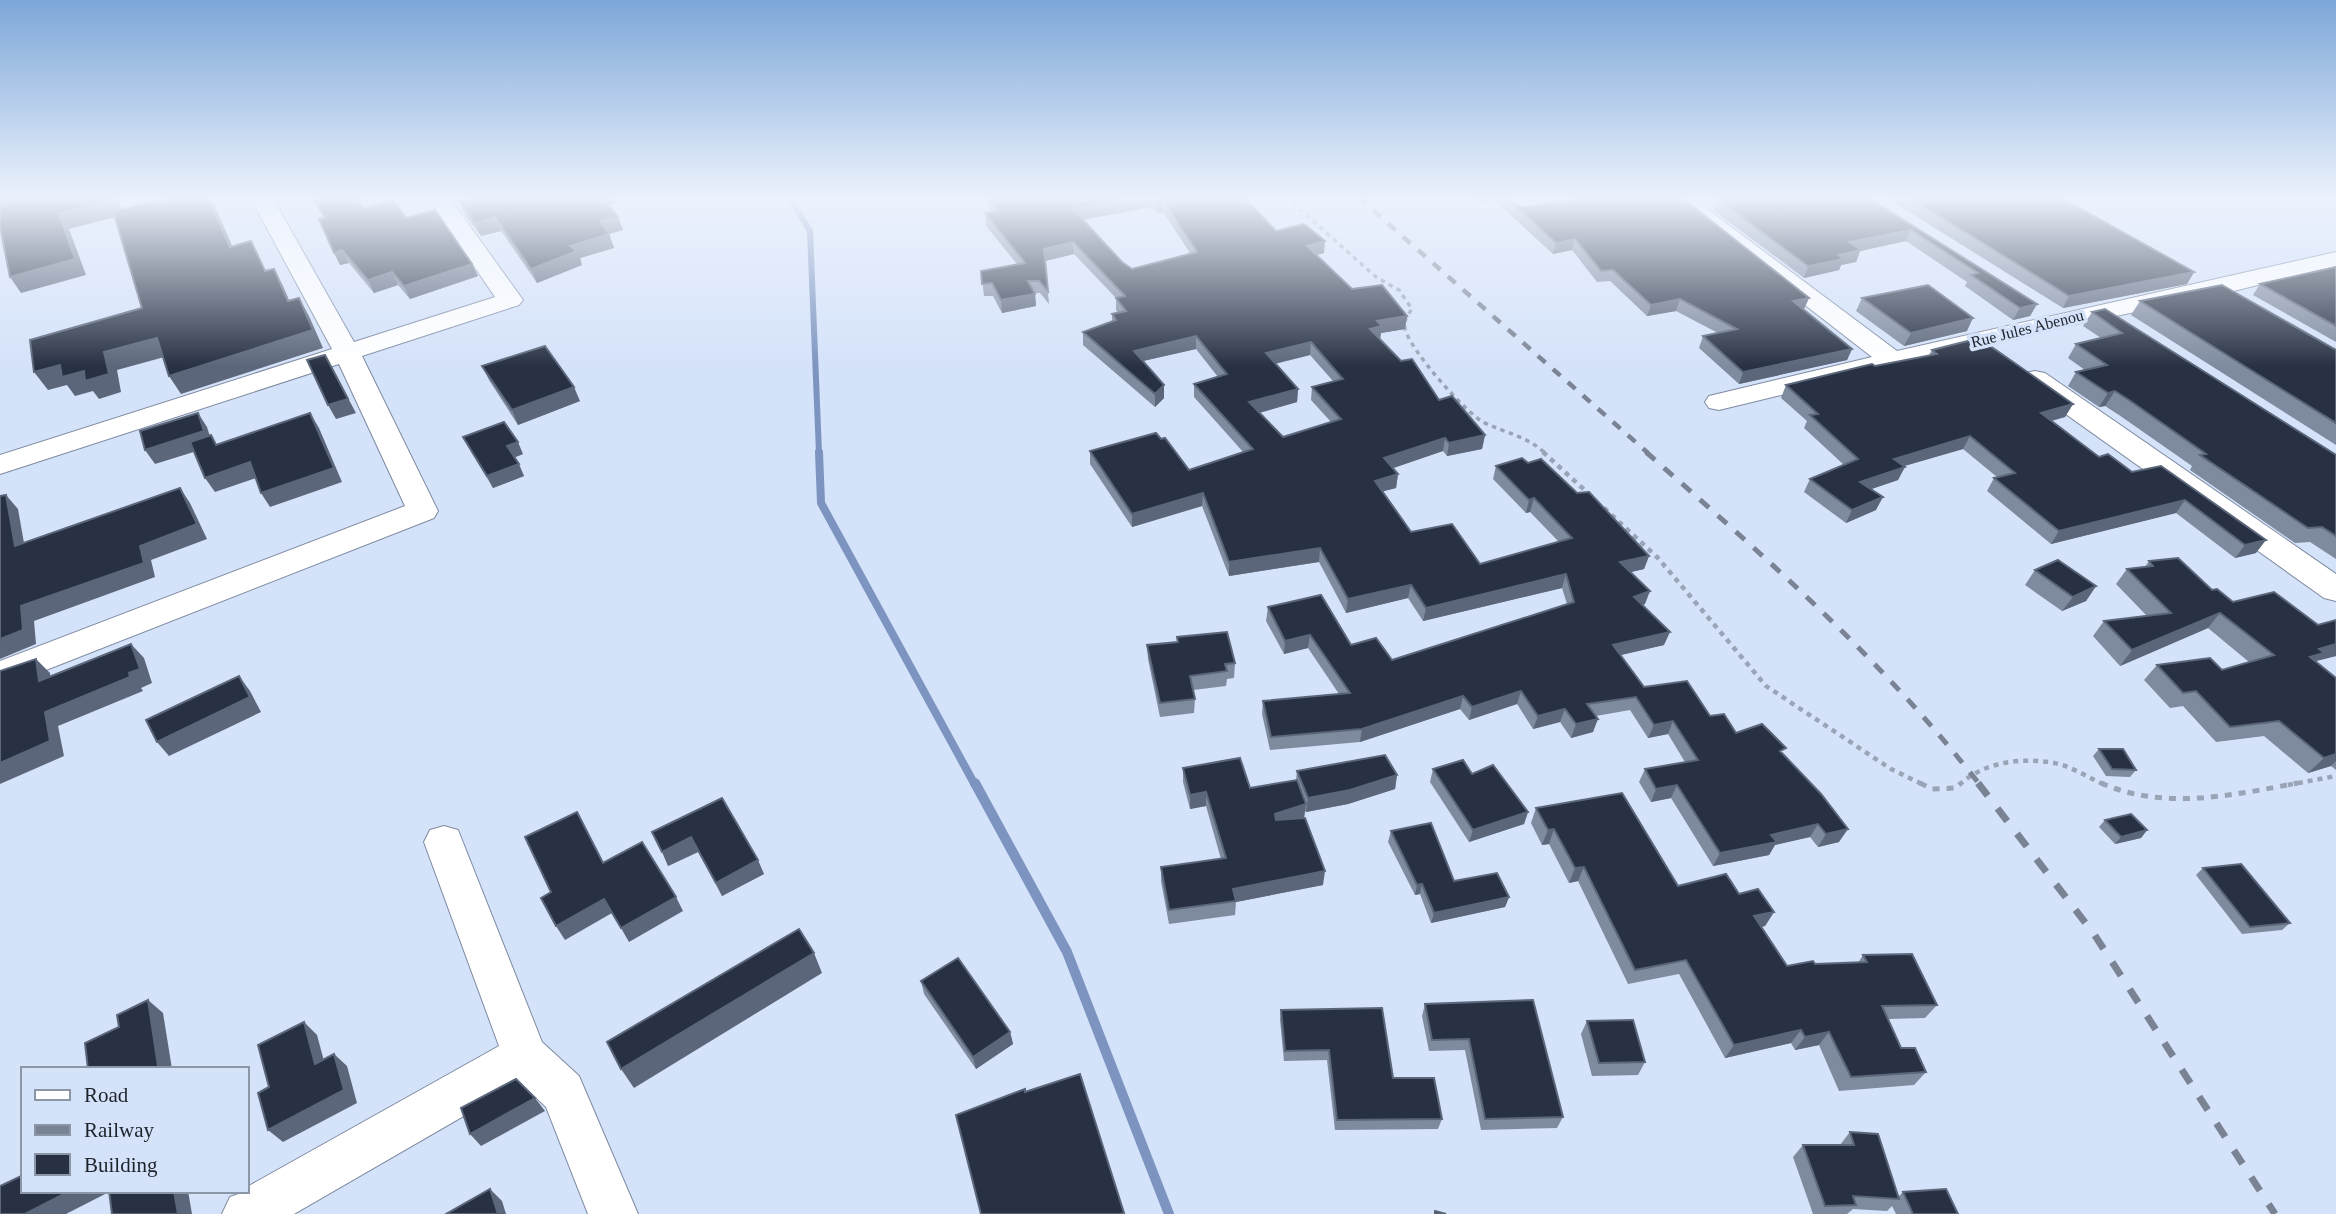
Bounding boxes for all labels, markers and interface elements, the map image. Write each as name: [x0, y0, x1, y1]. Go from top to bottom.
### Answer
street label: Rue Jules Abenou: [1969, 306, 2085, 351]
legend: [21, 1067, 248, 1193]
text: Road: [84, 1083, 129, 1107]
text: Railway: [84, 1118, 154, 1142]
text: Building: [84, 1153, 158, 1177]

